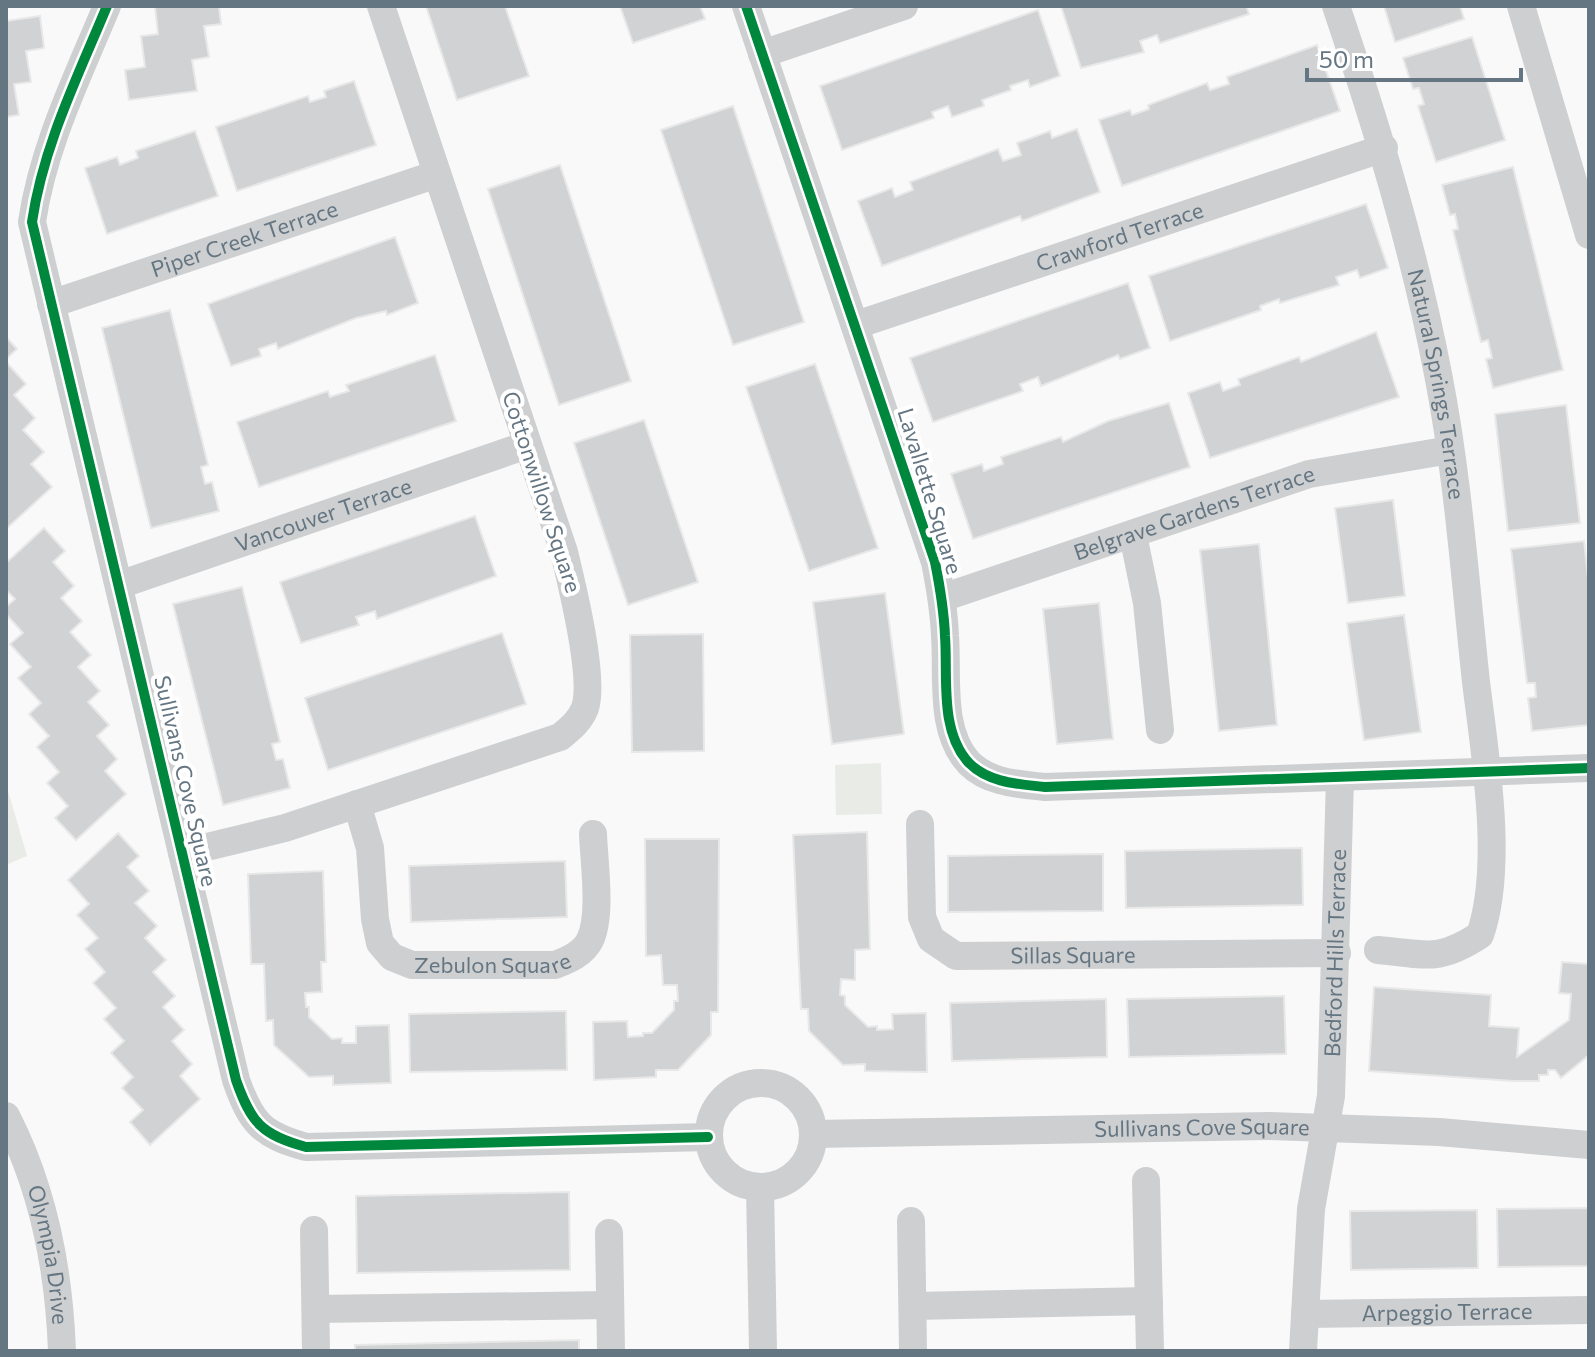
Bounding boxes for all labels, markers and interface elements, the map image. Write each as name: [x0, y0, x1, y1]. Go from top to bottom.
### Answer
scale bar: [1307, 32, 1521, 82]
text: 50 m: [1319, 44, 1374, 73]
street label: Piper Creek Terrace: [147, 194, 341, 282]
street label: Crawford Terrace: [1032, 196, 1207, 277]
street label: Natural Springs Terrace: [1402, 266, 1471, 501]
street label: Cottonwillow Square: [497, 388, 588, 596]
street label: Lavallette Square: [892, 405, 969, 577]
street label: Belgrave Gardens Terrace: [1070, 459, 1318, 566]
street label: Vancouver Terrace: [231, 472, 415, 557]
street label: Sullivans Cove Square: [149, 673, 224, 889]
street label: Bedford Hills Terrace: [1318, 849, 1351, 1057]
street label: Sillas Square: [1010, 941, 1136, 969]
street label: Zebulon Square: [414, 946, 575, 979]
street label: Sullivans Cove Square: [1094, 1112, 1310, 1142]
street label: Olympia Drive: [22, 1181, 75, 1325]
street label: Arpeggio Terrace: [1361, 1297, 1533, 1326]

